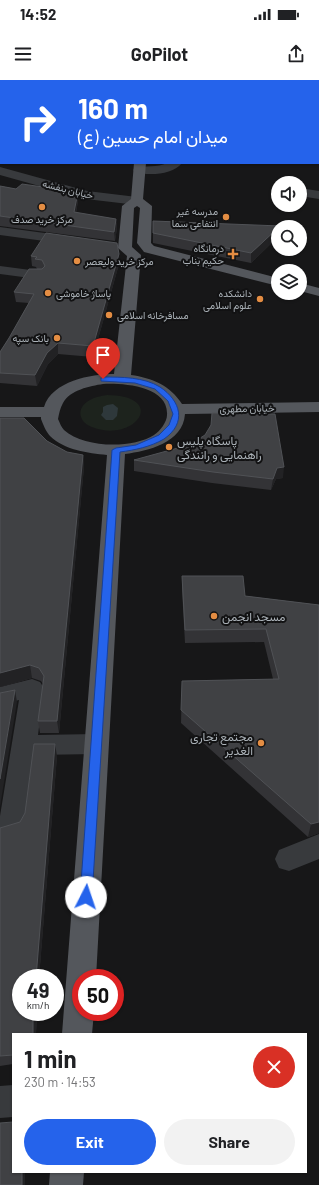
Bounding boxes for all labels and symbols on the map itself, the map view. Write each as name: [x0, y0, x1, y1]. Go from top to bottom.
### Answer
street label: خیابان بنفشه: [41, 177, 95, 202]
marker: مرکز خرید صدف: [37, 202, 47, 212]
place label: مدرسه غیر انتفاعی سما: [172, 205, 218, 230]
marker: مدرسه غیر انتفاعی سما: [221, 212, 231, 222]
place label: مرکز خرید صدف: [11, 213, 73, 226]
place label: درمانگاه حکیم بناب: [183, 242, 224, 267]
marker: درمانگاه حکیم بناب: [227, 248, 239, 260]
place label: مرکز خرید ولیعصر: [84, 255, 154, 268]
marker: مرکز خرید ولیعصر: [72, 256, 82, 266]
place label: پاساژ خاموشی: [56, 287, 111, 301]
place label: دانشکده علوم اسلامی: [203, 287, 252, 312]
marker: پاساژ خاموشی: [43, 288, 53, 298]
marker: دانشکده علوم اسلامی: [255, 294, 265, 304]
place label: مسافرخانه اسلامی: [117, 309, 189, 322]
marker: مسافرخانه اسلامی: [104, 310, 114, 320]
place label: بانک سپه: [12, 332, 49, 346]
marker: بانک سپه: [52, 333, 62, 343]
pin: [86, 338, 120, 379]
street label: خیابان مطهری: [219, 402, 275, 415]
place label: پاسگاه پلیس راهنمایی و رانندگی: [177, 433, 262, 463]
marker: پاسگاه پلیس راهنمایی و رانندگی: [164, 442, 174, 452]
place label: مسجد انجمن: [222, 609, 285, 625]
marker: مسجد انجمن: [209, 611, 219, 621]
place label: مجتمع تجاری الغدیر: [190, 729, 253, 759]
marker: مجتمع تجاری الغدیر: [256, 738, 266, 748]
position arrow: [65, 876, 107, 918]
speed limit sign: 50: [72, 969, 124, 1021]

